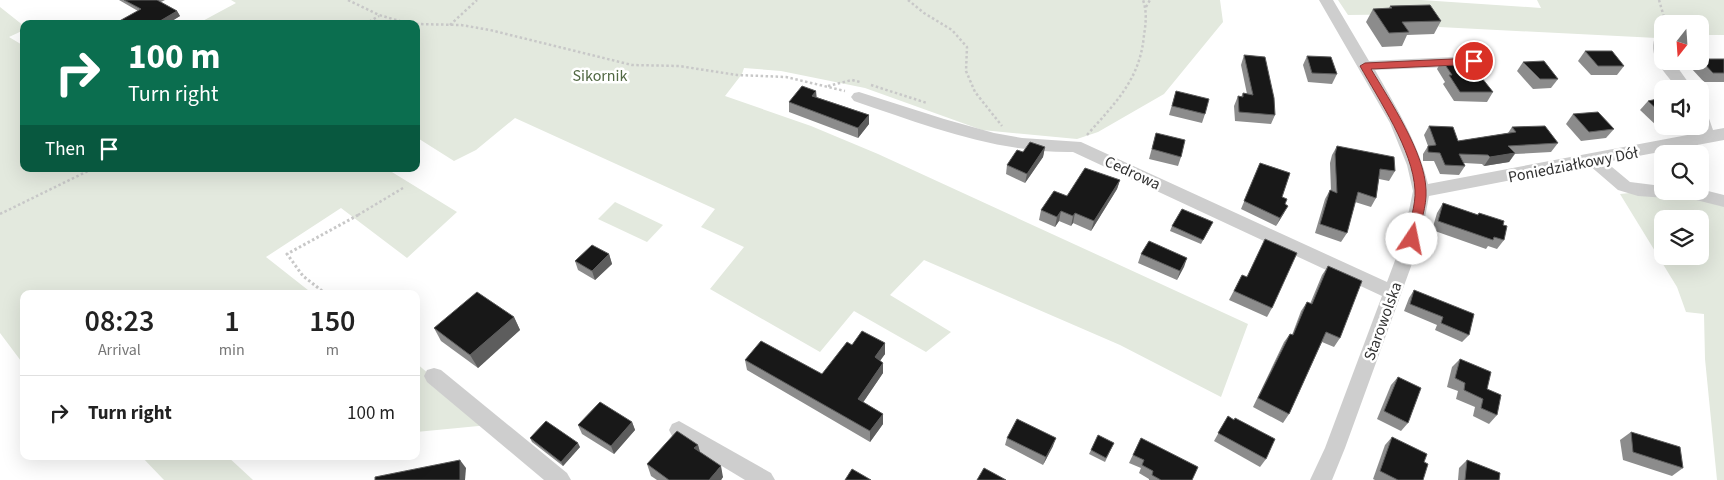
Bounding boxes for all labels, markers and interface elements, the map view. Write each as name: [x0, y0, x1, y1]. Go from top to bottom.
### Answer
north arrow: [1654, 15, 1709, 70]
map controls: [1654, 15, 1709, 265]
text: 100 m: [128, 32, 220, 82]
icon: right: [45, 40, 110, 105]
pin: [1453, 40, 1495, 82]
icon: arrive: [1460, 47, 1488, 75]
park label: Sikornik: [573, 65, 628, 87]
text: Turn right: [128, 78, 218, 110]
button: sound: [1654, 80, 1709, 135]
icon: arrive: [95, 135, 123, 163]
text: Then: [45, 136, 85, 163]
street label: Poniedziałkowy Dół: [1506, 142, 1640, 188]
button: search: [1654, 145, 1709, 200]
street label: Cedrowa: [1101, 150, 1164, 195]
button: layers: [1654, 210, 1709, 265]
position arrow: [1385, 212, 1437, 264]
street label: Starowolska: [1359, 279, 1407, 364]
text: 08:23: [85, 300, 154, 343]
text: 1: [224, 300, 240, 343]
text: 150: [309, 300, 355, 343]
text: Arrival: [98, 339, 141, 361]
text: min: [219, 339, 245, 361]
text: m: [326, 339, 339, 361]
icon: right: [45, 399, 73, 427]
text: Turn right: [88, 400, 172, 427]
text: 100 m: [347, 400, 395, 427]

